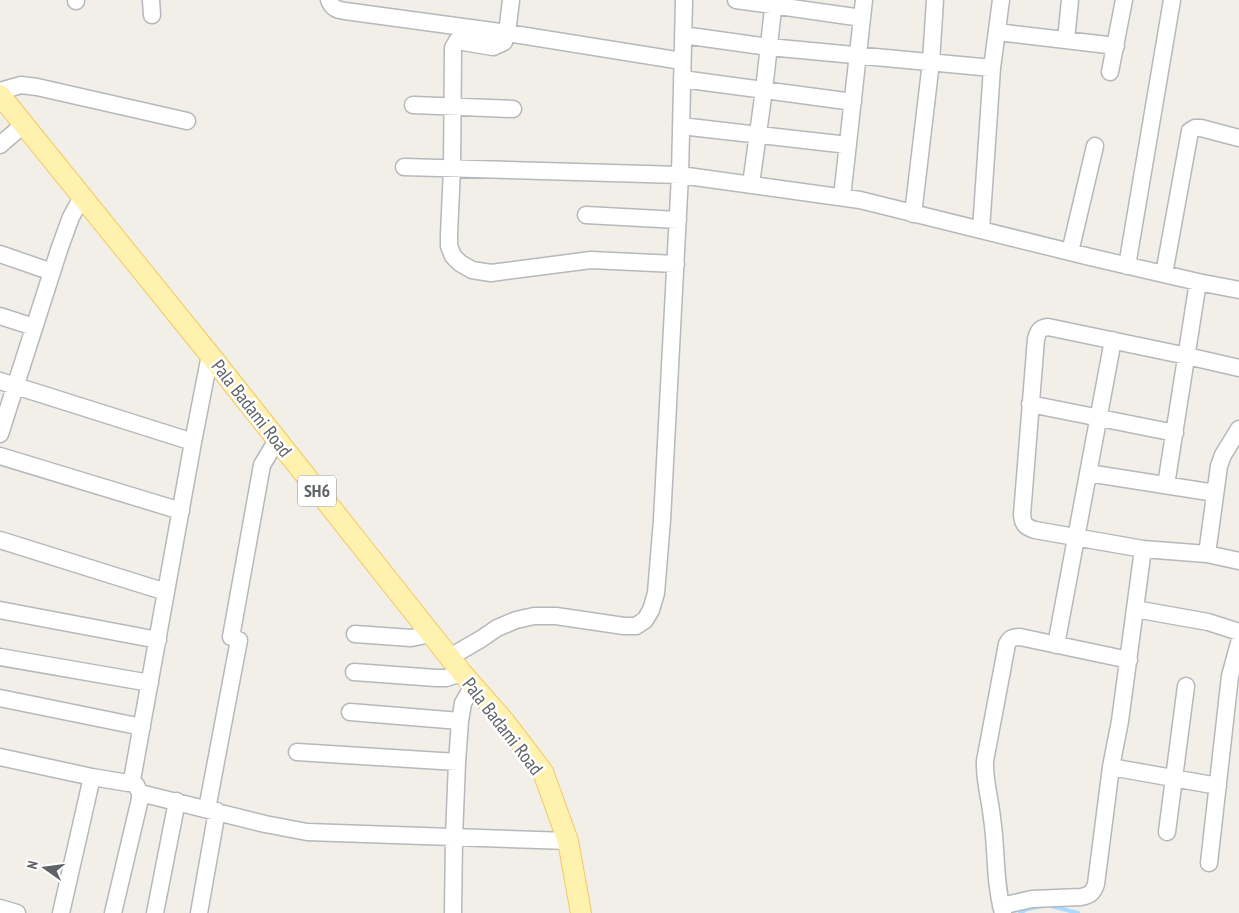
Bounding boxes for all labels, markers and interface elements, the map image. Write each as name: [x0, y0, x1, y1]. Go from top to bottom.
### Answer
street label: Pala Badami Road: [207, 355, 297, 461]
road number: SH6: [298, 476, 336, 506]
street label: Pala Badami Road: [458, 673, 548, 779]
north arrow: [20, 843, 70, 893]
text: N: [23, 859, 42, 871]

